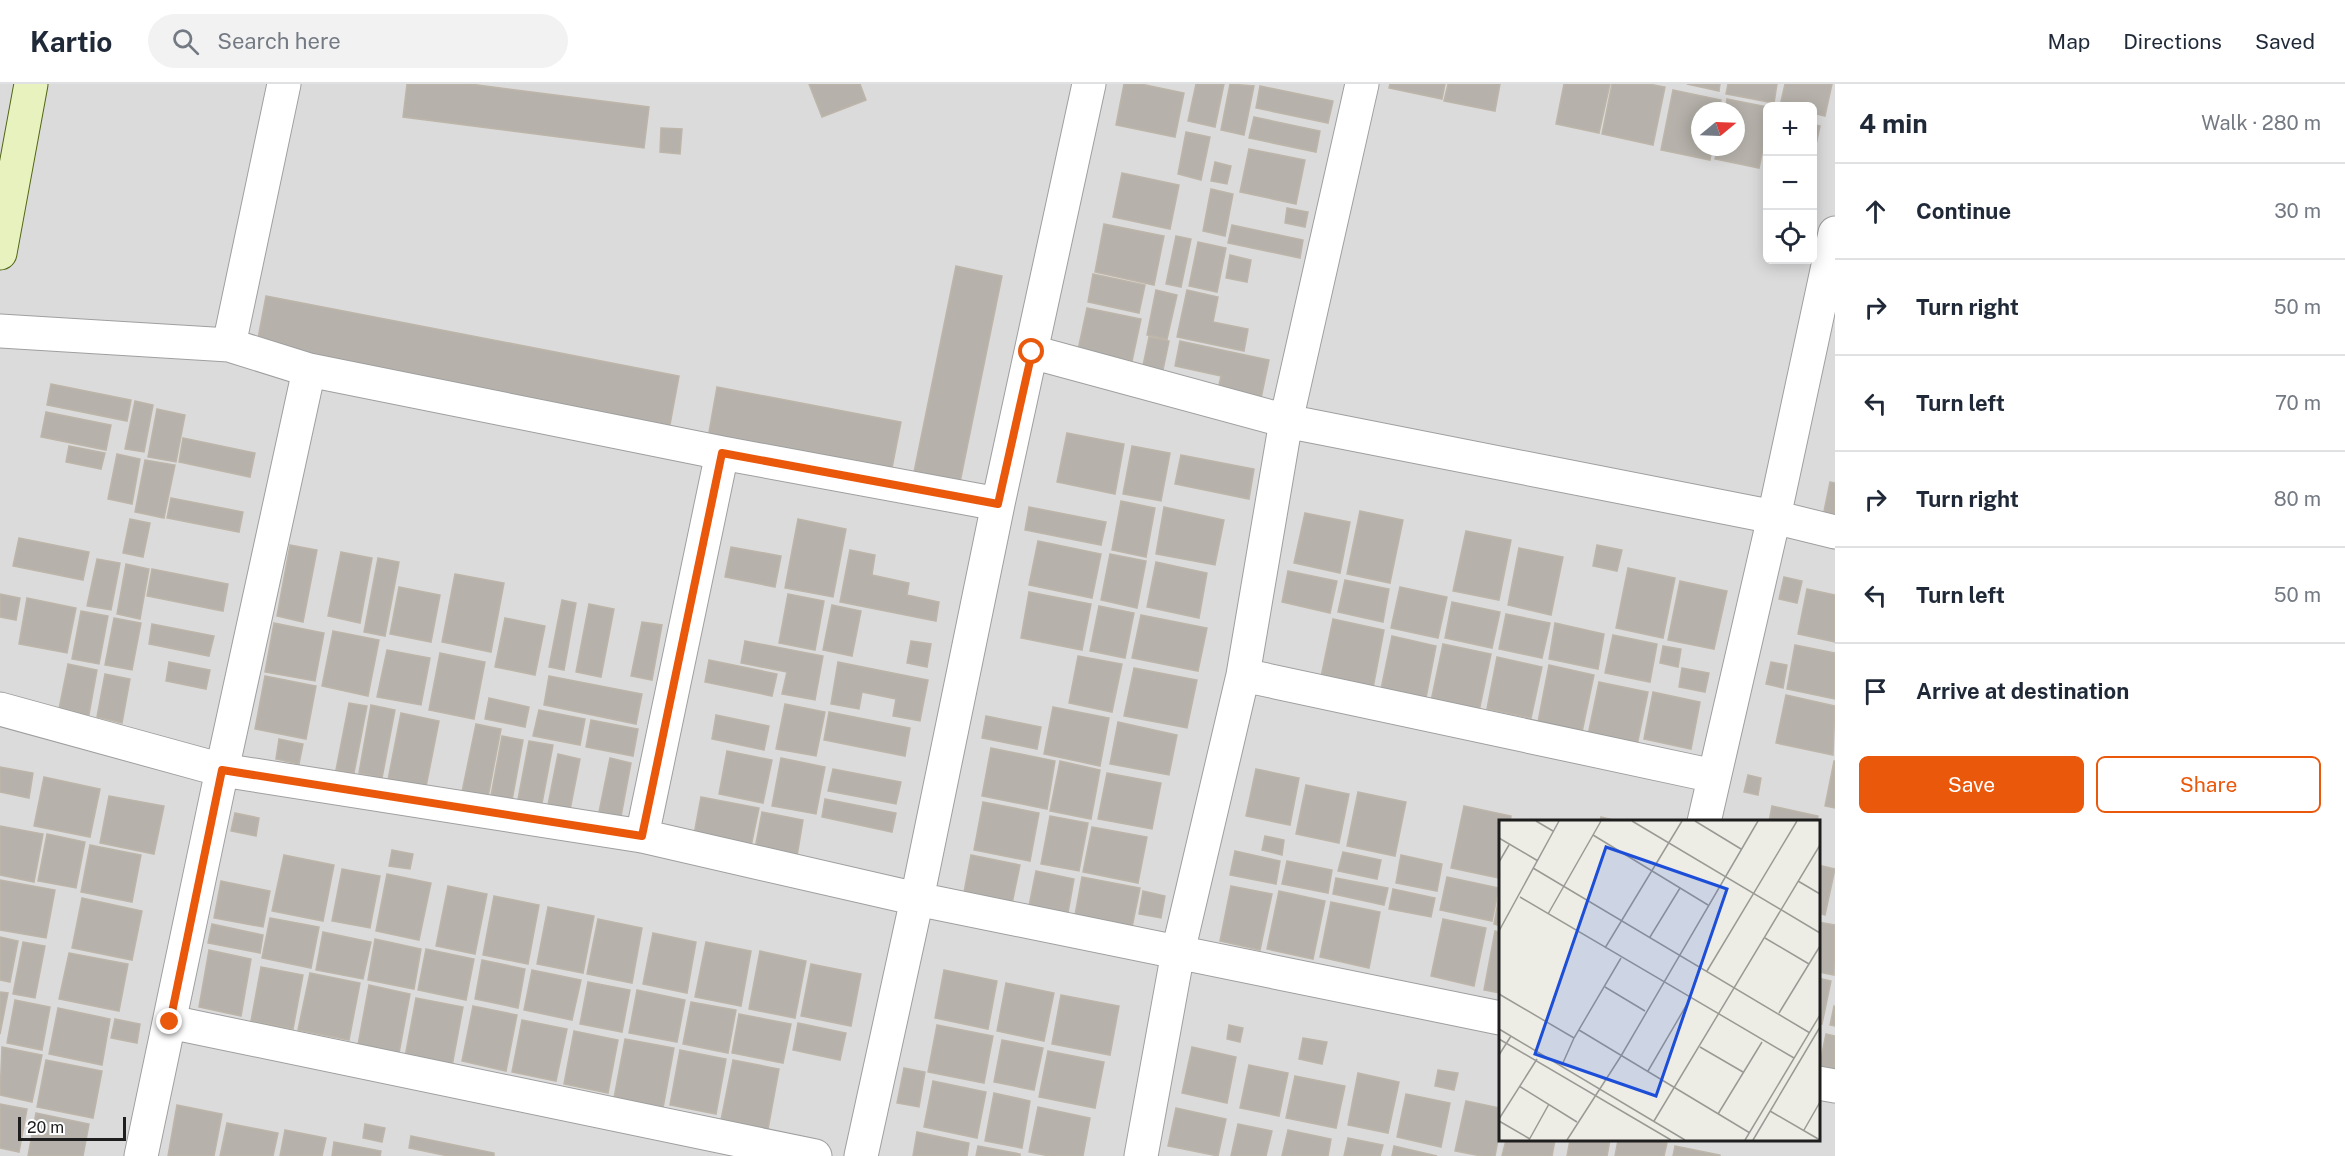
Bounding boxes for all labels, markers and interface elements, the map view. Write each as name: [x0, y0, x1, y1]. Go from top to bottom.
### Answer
search box: [148, 14, 568, 68]
text: Kartio: [30, 25, 112, 58]
icon: search: [169, 25, 202, 58]
text: Search here: [217, 28, 341, 54]
text: Map: [2048, 29, 2090, 54]
text: Directions: [2123, 29, 2222, 54]
text: Saved: [2255, 29, 2315, 54]
north arrow: [1691, 102, 1745, 156]
map controls: [1763, 102, 1817, 264]
button: +: [1763, 102, 1817, 156]
text: 4 min: [1859, 108, 1928, 139]
text: Walk · 280 m: [2201, 111, 2321, 135]
button: −: [1763, 156, 1817, 210]
icon: ahead: [1859, 195, 1892, 228]
text: Continue: [1916, 198, 2011, 224]
text: 30 m: [2274, 199, 2321, 223]
button: locate: [1763, 210, 1817, 264]
icon: right: [1859, 291, 1892, 324]
text: Turn right: [1916, 294, 2019, 320]
text: 50 m: [2274, 295, 2321, 319]
route start: [1018, 338, 1044, 364]
icon: left: [1859, 387, 1892, 420]
text: Turn left: [1916, 390, 2005, 416]
text: 70 m: [2275, 391, 2321, 415]
icon: right: [1859, 483, 1892, 516]
text: Turn right: [1916, 486, 2019, 512]
text: 80 m: [2274, 487, 2321, 511]
icon: left: [1859, 579, 1892, 612]
text: Turn left: [1916, 582, 2005, 608]
text: 50 m: [2274, 583, 2321, 607]
icon: arrive: [1859, 675, 1892, 708]
text: Arrive at destination: [1916, 678, 2129, 704]
button: Save: [1859, 756, 2084, 813]
button: Share: [2096, 756, 2321, 813]
inset map: [1499, 820, 1820, 1141]
route end: [156, 1008, 182, 1034]
scale bar: [18, 1114, 126, 1142]
text: 20 m: [27, 1118, 64, 1137]

